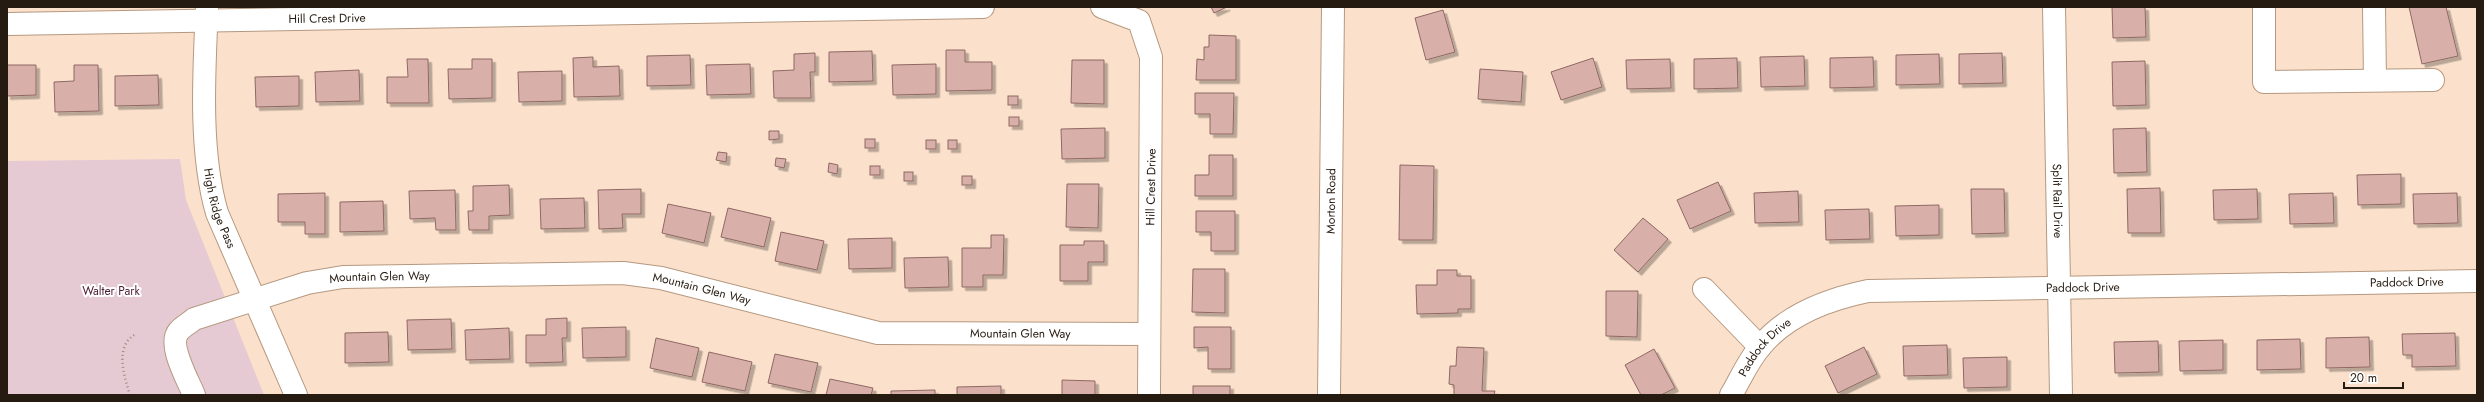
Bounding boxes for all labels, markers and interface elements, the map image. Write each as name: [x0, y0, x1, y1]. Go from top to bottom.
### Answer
street label: Hill Crest Drive: [288, 9, 366, 28]
street label: Hill Crest Drive: [1141, 148, 1161, 226]
street label: Split Rail Drive: [2048, 164, 2067, 238]
street label: High Ridge Pass: [199, 167, 240, 251]
street label: Morton Road: [1322, 168, 1340, 234]
street label: Mountain Glen Way: [328, 267, 431, 288]
street label: Mountain Glen Way: [652, 268, 753, 310]
street label: Paddock Drive: [2370, 273, 2444, 292]
street label: Paddock Drive: [2046, 278, 2120, 297]
park label: Walter Park: [82, 282, 140, 300]
street label: Paddock Drive: [1734, 313, 1795, 380]
street label: Mountain Glen Way: [970, 324, 1071, 343]
scale bar: [2344, 364, 2403, 390]
text: 20 m: [2350, 369, 2377, 387]

